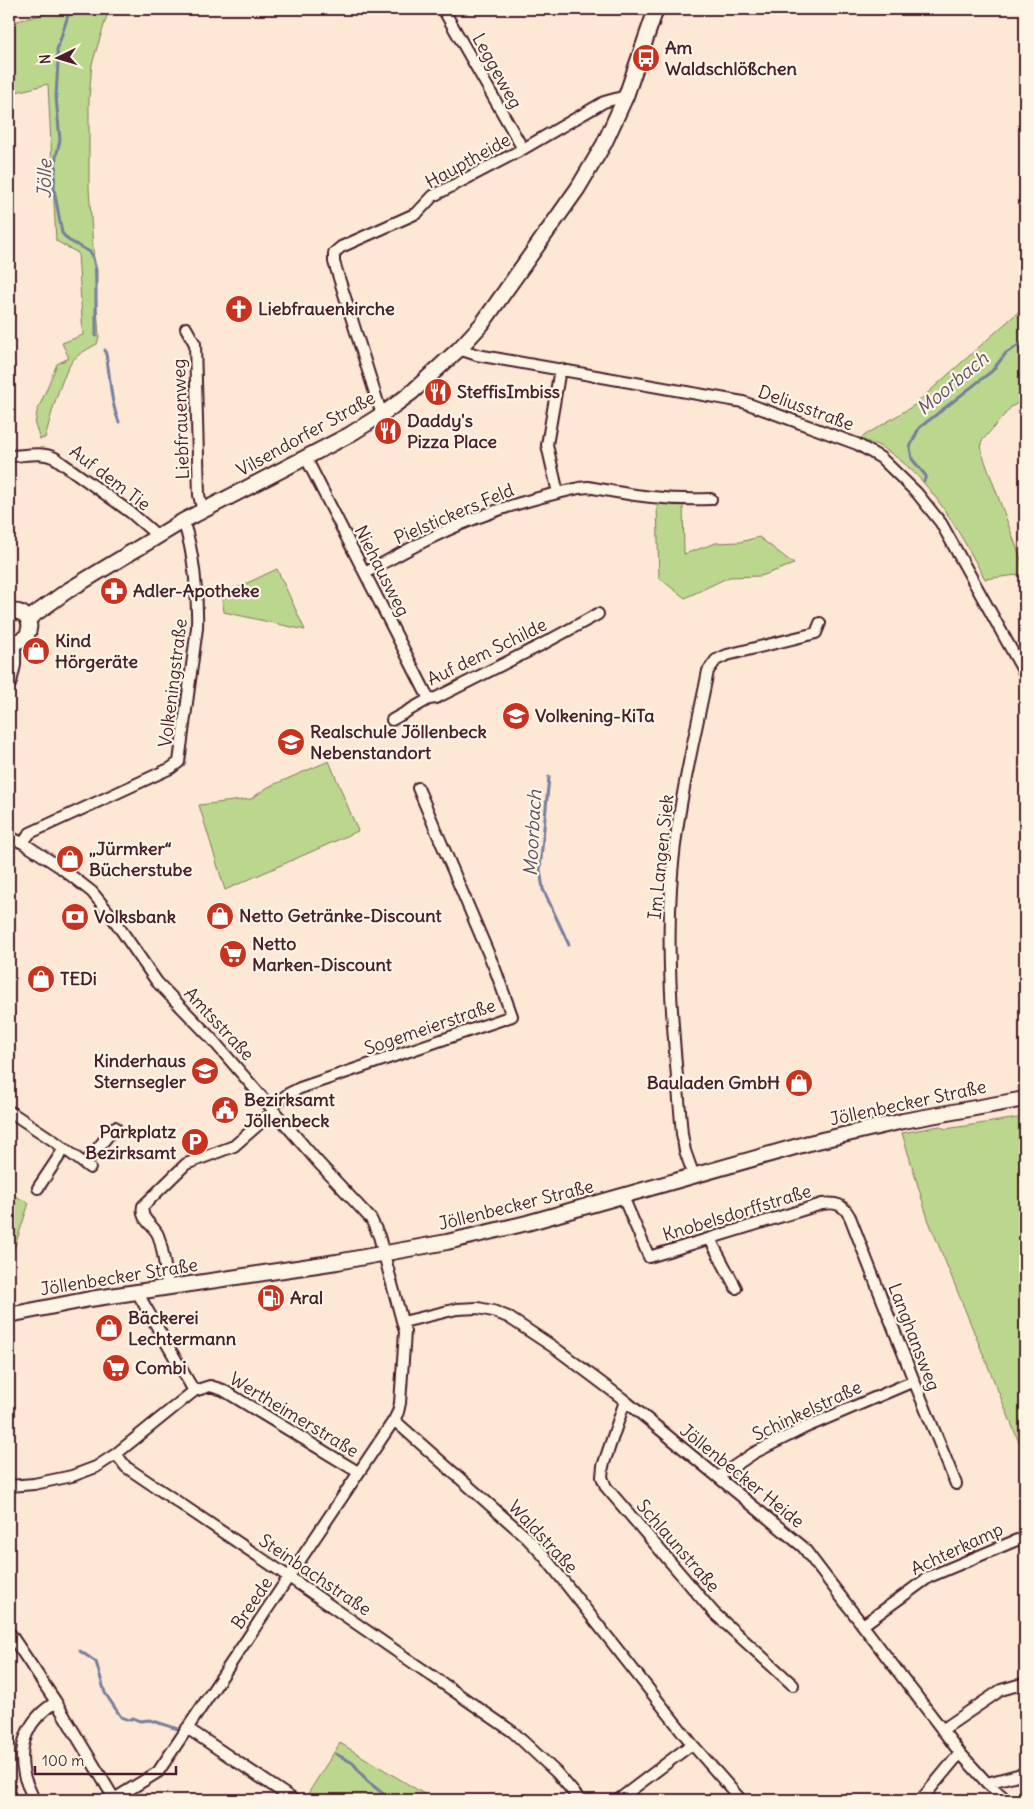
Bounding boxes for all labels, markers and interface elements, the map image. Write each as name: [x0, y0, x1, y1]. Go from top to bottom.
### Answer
street label: Leggeweg: [467, 29, 528, 112]
north arrow: [32, 32, 82, 82]
place label: Am Waldschlößchen: [665, 36, 797, 80]
bus stop icon: Am Waldschlößchen: [631, 43, 661, 73]
text: N: [36, 54, 54, 65]
street label: Hauptheide: [421, 128, 515, 193]
water label: Jölle: [32, 158, 56, 199]
church icon: Liebfrauenkirche: [224, 294, 254, 324]
place label: Liebfrauenkirche: [258, 297, 395, 320]
water label: Moorbach: [911, 345, 994, 420]
street label: Liebfrauenweg: [167, 358, 194, 480]
restaurant icon: SteffisImbiss: [423, 377, 453, 407]
place label: SteffisImbiss: [457, 380, 560, 403]
street label: Deliusstraße: [755, 380, 857, 436]
street label: Vilsendorfer Straße: [232, 386, 379, 481]
place label: Daddy's Pizza Place: [407, 409, 497, 453]
restaurant icon: Daddy's Pizza Place: [373, 416, 403, 446]
street label: Auf dem Tie: [65, 440, 155, 516]
street label: Pielstickers Feld: [390, 478, 518, 549]
street label: Niehausweg: [350, 521, 415, 620]
pharmacy icon: Adler-Apotheke: [99, 576, 129, 606]
place label: Adler-Apotheke: [133, 579, 260, 602]
street label: Auf dem Schilde: [423, 613, 550, 690]
street label: Volkeningstraße: [153, 617, 192, 749]
place label: Kind Hörgeräte: [55, 629, 138, 673]
shop icon: Kind Hörgeräte: [21, 636, 51, 666]
school or university icon: Volkening-KiTa: [501, 701, 531, 731]
place label: Volkening-KiTa: [535, 704, 655, 727]
place label: Realschule Jöllenbeck Nebenstandort: [310, 720, 487, 764]
school or university icon: Realschule Jöllenbeck Nebenstandort: [276, 727, 306, 757]
water label: Moorbach: [518, 788, 546, 877]
street label: Im Langen Siek: [643, 793, 679, 921]
place label: „Jürmker“ Bücherstube: [89, 837, 193, 881]
shop icon: „Jürmker“ Bücherstube: [55, 844, 85, 874]
shop icon: Netto Getränke-Discount: [205, 901, 235, 931]
bank icon: Volksbank: [60, 902, 90, 932]
place label: Netto Getränke-Discount: [239, 904, 442, 927]
place label: Volksbank: [94, 905, 176, 928]
place label: Netto Marken-Discount: [252, 932, 393, 976]
supermarket icon: Netto Marken-Discount: [218, 939, 248, 969]
shop icon: TEDi: [26, 964, 56, 994]
place label: TEDi: [60, 967, 97, 990]
street label: Amtsstraße: [179, 982, 259, 1065]
street label: Sogemeierstraße: [361, 993, 499, 1060]
place label: Kinderhaus Sternsegler: [94, 1049, 187, 1093]
school or university icon: Kinderhaus Sternsegler: [190, 1056, 220, 1086]
shop icon: Bauladen GmbH: [784, 1068, 814, 1098]
place label: Bauladen GmbH: [647, 1071, 780, 1094]
street label: Jöllenbecker Straße: [828, 1075, 988, 1130]
place label: Bezirksamt Jöllenbeck: [244, 1088, 336, 1132]
public building icon: Bezirksamt Jöllenbeck: [210, 1095, 240, 1125]
place label: Parkplatz Bezirksamt: [85, 1120, 177, 1164]
parking icon: Parkplatz Bezirksamt: [180, 1127, 210, 1157]
street label: Jöllenbecker Straße: [436, 1174, 596, 1235]
street label: Knobelsdorffstraße: [660, 1179, 814, 1246]
street label: Jöllenbecker Straße: [38, 1253, 199, 1300]
street label: Langhansweg: [883, 1280, 946, 1394]
fuel station icon: Aral: [256, 1283, 286, 1313]
place label: Aral: [290, 1286, 323, 1309]
place label: Bäckerei Lechtermann: [128, 1306, 237, 1350]
shop icon: Bäckerei Lechtermann: [94, 1313, 124, 1343]
supermarket icon: Combi: [101, 1353, 131, 1383]
place label: Combi: [135, 1356, 187, 1379]
street label: Wertheimerstraße: [225, 1367, 363, 1462]
street label: Schinkelstraße: [748, 1375, 865, 1446]
street label: Jöllenbecker Heide: [676, 1418, 809, 1533]
street label: Schlaunstraße: [632, 1494, 725, 1597]
street label: Waldstraße: [504, 1495, 583, 1578]
street label: Achterkamp: [907, 1517, 1007, 1580]
street label: Steinbachstraße: [255, 1529, 376, 1621]
street label: Breede: [226, 1572, 277, 1633]
scale bar: [35, 1744, 176, 1776]
text: 100 m: [42, 1751, 84, 1770]

